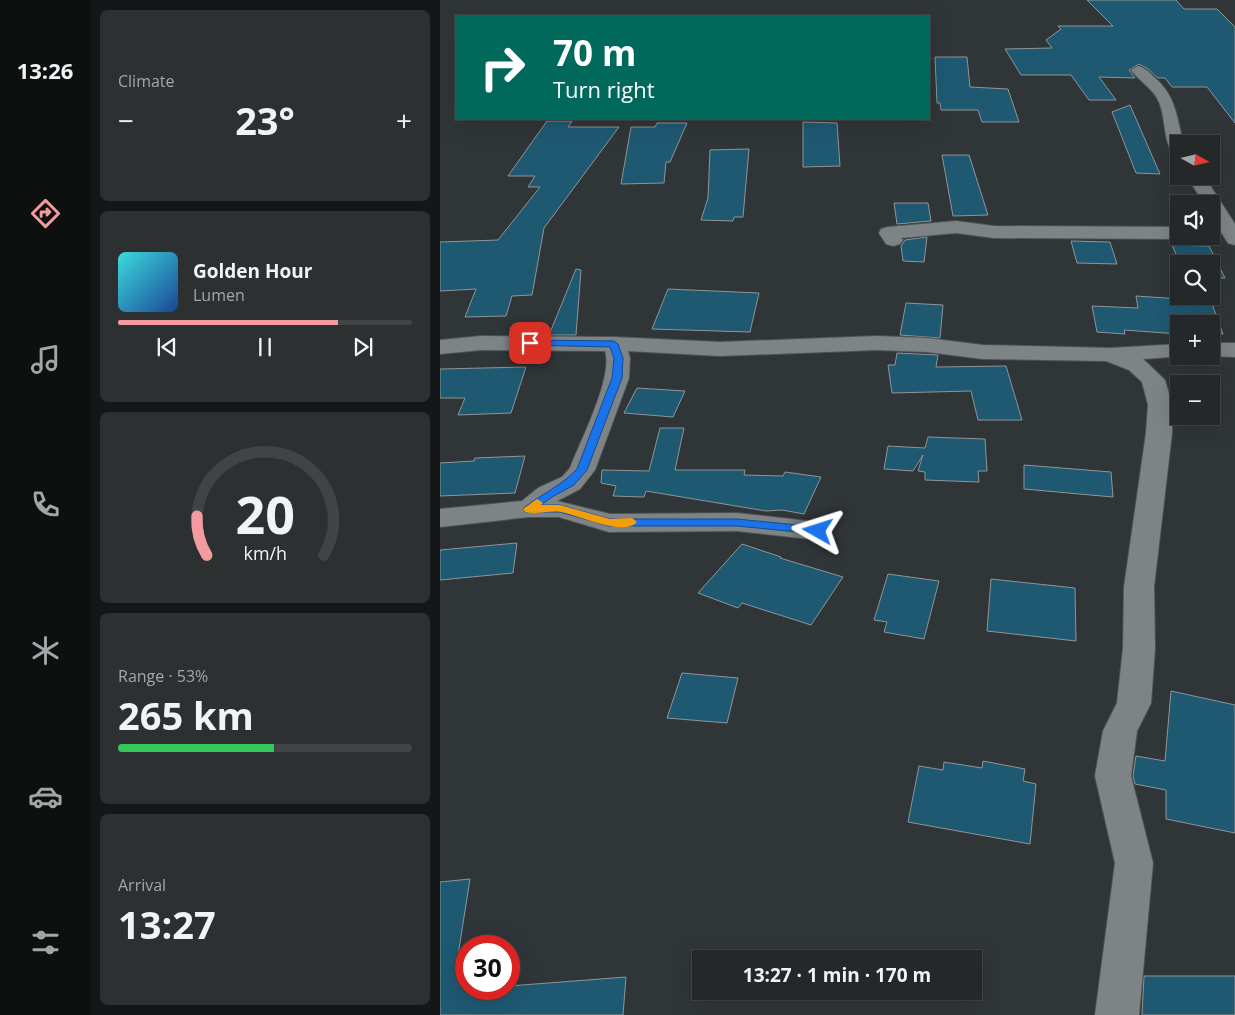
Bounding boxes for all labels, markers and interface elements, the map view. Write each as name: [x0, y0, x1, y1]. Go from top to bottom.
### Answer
text: 70 m: [553, 29, 636, 76]
icon: right: [470, 35, 535, 100]
text: 13:26: [17, 55, 73, 85]
text: Climate: [118, 70, 175, 92]
text: Turn right: [553, 74, 655, 104]
text: 23°: [235, 94, 295, 146]
text: −: [118, 101, 134, 139]
text: +: [396, 101, 412, 139]
north arrow: [1170, 135, 1220, 185]
map controls: [1170, 135, 1220, 425]
button: sound: [1170, 195, 1220, 245]
icon: directions: [28, 196, 63, 231]
button: search: [1170, 255, 1220, 305]
text: Golden Hour: [193, 258, 312, 284]
text: Lumen: [193, 284, 245, 306]
button: +: [1170, 315, 1220, 365]
pin: [509, 322, 551, 364]
icon: arrive: [516, 329, 544, 357]
icon: previous: [153, 333, 181, 361]
icon: pause: [251, 333, 279, 361]
icon: next: [349, 333, 377, 361]
icon: music: [28, 342, 63, 377]
button: −: [1170, 375, 1220, 425]
text: 20: [235, 478, 295, 549]
icon: phone: [28, 487, 63, 522]
position arrow: [791, 504, 843, 556]
text: km/h: [243, 541, 287, 565]
icon: climate: [28, 633, 63, 668]
text: Range · 53%: [118, 665, 208, 687]
text: 265 km: [118, 689, 254, 741]
icon: car: [28, 779, 63, 814]
text: Arrival: [118, 874, 166, 896]
text: 13:27: [118, 898, 216, 950]
icon: filters: [28, 925, 63, 960]
speed limit sign: 30: [455, 935, 520, 1000]
text: 13:27 · 1 min · 170 m: [743, 962, 931, 988]

